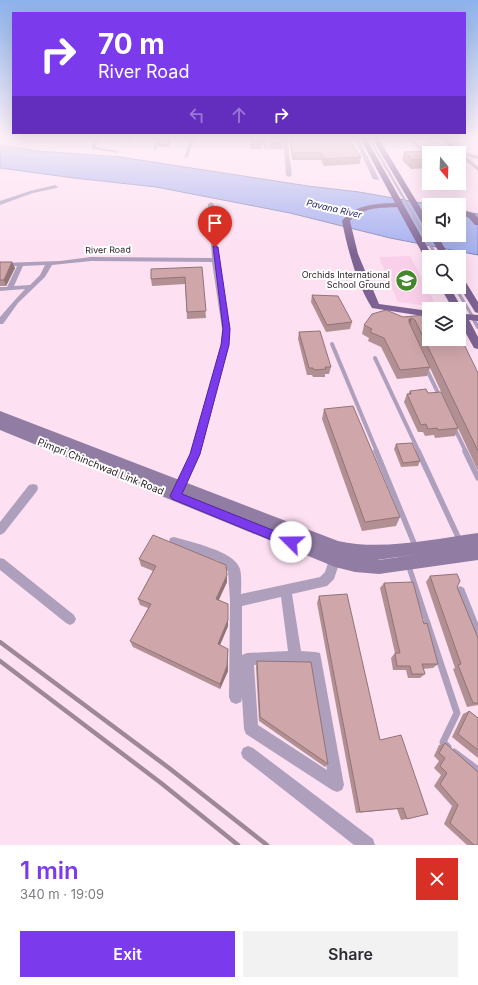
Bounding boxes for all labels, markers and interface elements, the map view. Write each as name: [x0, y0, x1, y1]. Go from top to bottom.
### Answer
text: 70 m: [98, 27, 165, 61]
icon: right: [32, 28, 84, 80]
text: River Road: [98, 61, 189, 82]
icon: left: [186, 104, 208, 126]
icon: ahead: [228, 104, 250, 126]
icon: right: [270, 104, 292, 126]
north arrow: [422, 146, 466, 190]
map controls: [422, 146, 466, 346]
water label: Pavana River: [305, 197, 363, 220]
button: sound: [422, 198, 466, 242]
pin: [198, 206, 232, 247]
icon: arrive: [204, 212, 226, 234]
street label: River Road: [85, 244, 131, 255]
button: search: [422, 250, 466, 294]
school or university icon: Orchids International School Ground: [393, 267, 419, 293]
place label: Orchids International School Ground: [302, 269, 390, 290]
button: layers: [422, 302, 466, 346]
street label: Pimpri Chinchwad Link Road: [36, 435, 166, 497]
position arrow: [270, 521, 312, 563]
text: 1 min: [20, 856, 79, 885]
button: close: [416, 858, 458, 900]
text: 340 m · 19:09: [20, 886, 104, 902]
button: Exit: [20, 931, 235, 977]
button: Share: [243, 931, 458, 977]

